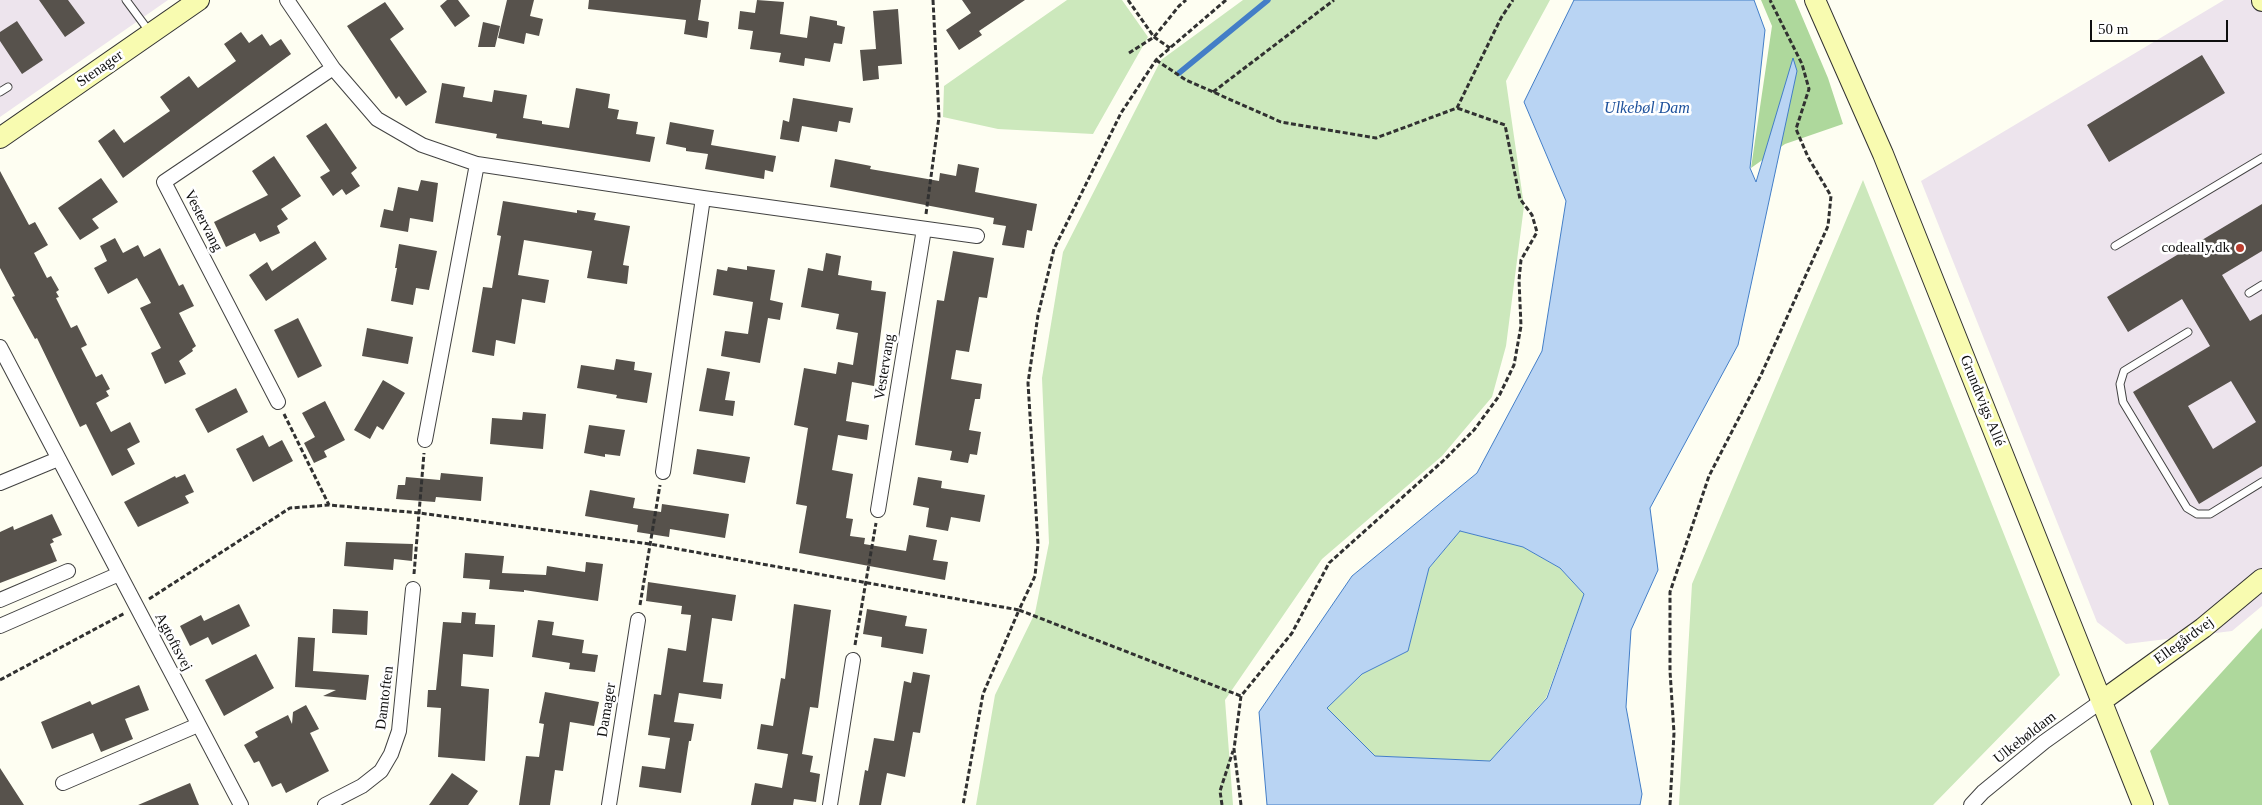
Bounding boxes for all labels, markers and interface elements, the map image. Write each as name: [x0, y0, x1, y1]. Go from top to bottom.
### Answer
scale bar: [2092, 10, 2230, 42]
text: 50 m: [2098, 21, 2128, 37]
street label: Stenager: [73, 47, 127, 91]
water label: Ulkebøl Dam: [1604, 99, 1690, 119]
street label: Vestervang: [180, 187, 226, 255]
place label: codeally.dk: [2161, 239, 2230, 257]
marker: codeally.dk: [2234, 242, 2246, 254]
street label: Vestervang: [871, 333, 899, 401]
street label: Grundtvigs Allé: [1955, 353, 2009, 449]
street label: Agtoftsvej: [150, 610, 196, 674]
street label: Ellegårdvej: [2151, 613, 2217, 669]
street label: Damtoften: [372, 665, 398, 731]
street label: Damager: [594, 681, 620, 739]
street label: Ulkebøldam: [1990, 708, 2060, 768]

